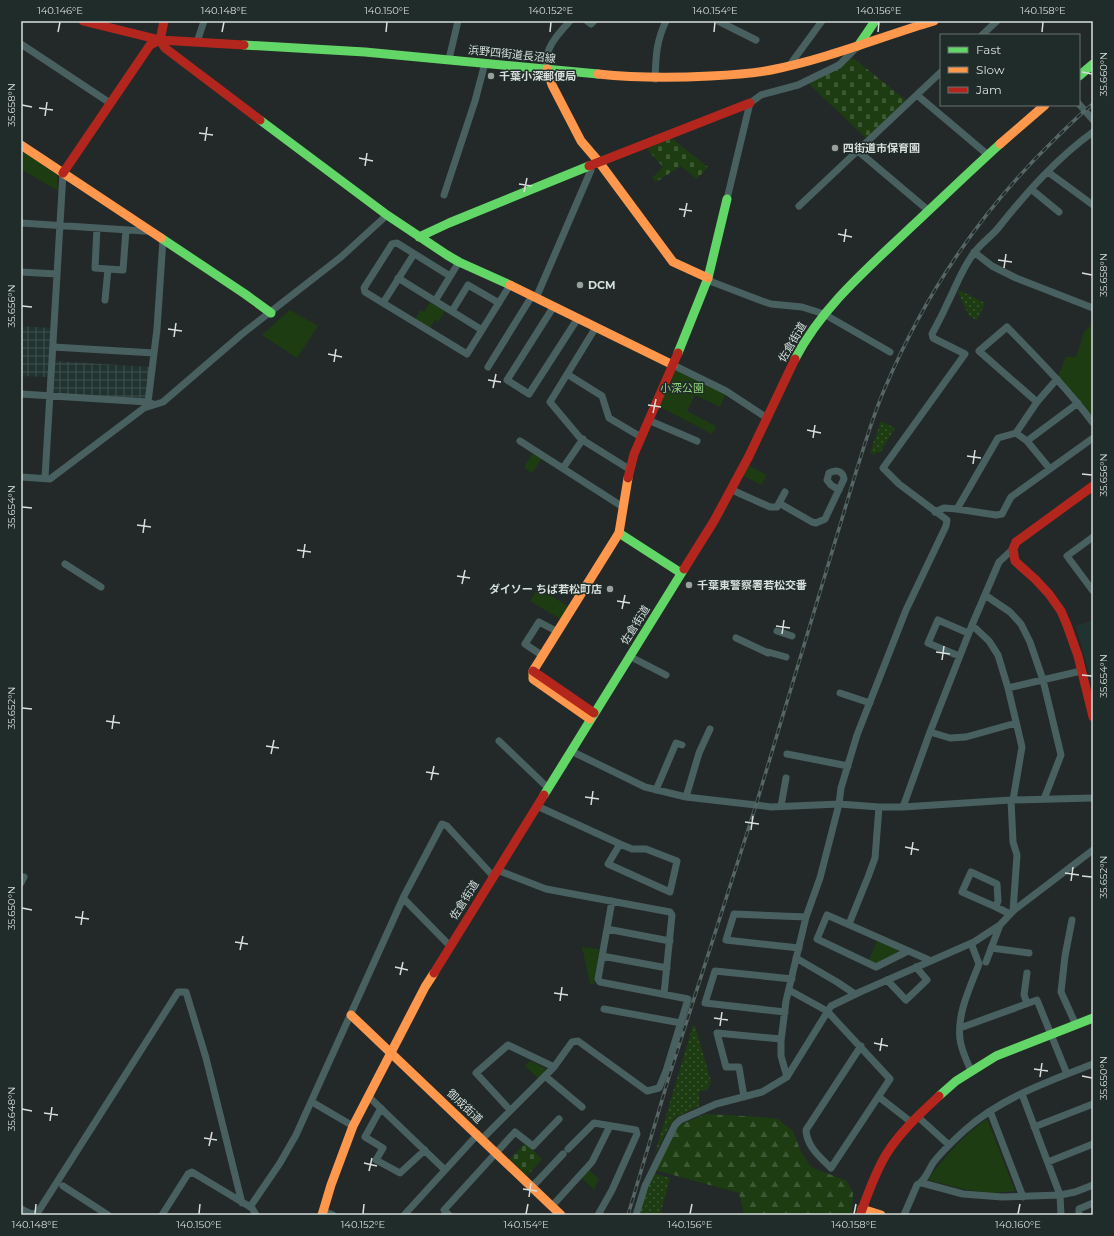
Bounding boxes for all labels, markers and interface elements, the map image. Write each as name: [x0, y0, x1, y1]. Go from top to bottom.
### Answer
text: 140.146°E: [37, 4, 83, 17]
text: 140.148°E: [201, 4, 247, 17]
text: 140.150°E: [364, 4, 410, 17]
text: 140.152°E: [529, 4, 574, 17]
text: 140.154°E: [692, 4, 738, 17]
text: 140.156°E: [857, 4, 902, 17]
text: 140.158°E: [1020, 4, 1066, 17]
legend: [940, 34, 1080, 106]
street label: 浜野四街道長沼線: [468, 42, 556, 66]
text: Fast: [976, 42, 1001, 57]
text: 35.660°N: [1097, 52, 1110, 96]
text: Slow: [976, 62, 1005, 77]
place label: 千葉小深郵便局: [499, 69, 576, 83]
marker: 千葉小深郵便局: [486, 71, 496, 81]
text: Jam: [975, 82, 1002, 97]
text: 35.658°N: [5, 83, 18, 127]
place label: 四街道市保育園: [843, 141, 920, 155]
marker: 四街道市保育園: [830, 143, 840, 153]
text: 35.658°N: [1097, 253, 1110, 297]
place label: DCM: [588, 278, 616, 292]
marker: DCM: [575, 280, 585, 290]
text: 35.656°N: [5, 284, 18, 328]
street label: 佐倉街道: [775, 319, 809, 365]
park label: 小深公園: [660, 381, 704, 395]
text: 35.656°N: [1097, 453, 1110, 497]
text: 35.654°N: [5, 485, 18, 529]
place label: 千葉東警察署若松交番: [697, 578, 807, 592]
marker: 千葉東警察署若松交番: [684, 580, 694, 590]
place label: ダイソー ちば若松町店: [489, 582, 602, 596]
marker: ダイソー ちば若松町店: [605, 584, 615, 594]
street label: 佐倉街道: [617, 603, 653, 647]
text: 35.654°N: [1097, 654, 1110, 698]
text: 35.652°N: [5, 687, 18, 729]
text: 35.652°N: [1097, 856, 1110, 898]
street label: 佐倉街道: [446, 878, 482, 922]
text: 35.650°N: [5, 886, 18, 930]
text: 35.650°N: [1097, 1056, 1110, 1100]
street label: 御成街道: [443, 1085, 486, 1126]
text: 35.648°N: [5, 1087, 18, 1131]
text: 140.148°E: [12, 1218, 58, 1231]
text: 140.150°E: [176, 1218, 222, 1231]
text: 140.152°E: [341, 1218, 386, 1231]
text: 140.154°E: [503, 1218, 549, 1231]
text: 140.156°E: [668, 1218, 713, 1231]
text: 140.158°E: [831, 1218, 877, 1231]
text: 140.160°E: [995, 1218, 1041, 1231]

